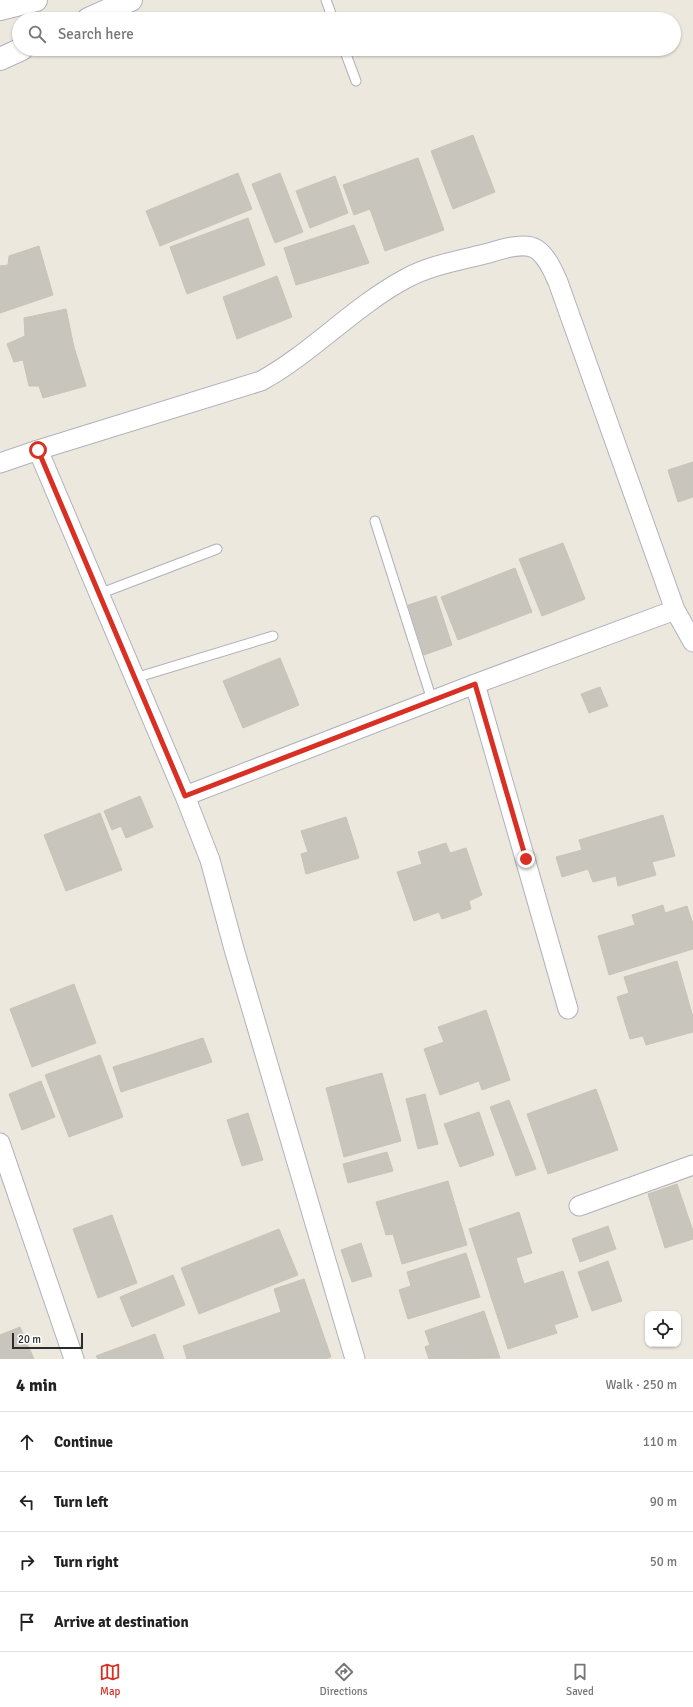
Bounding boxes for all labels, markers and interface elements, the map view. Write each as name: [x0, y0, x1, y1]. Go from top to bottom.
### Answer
search box: [12, 12, 681, 56]
icon: search: [26, 23, 48, 45]
text: Search here: [58, 25, 134, 43]
route start: [29, 441, 47, 459]
route end: [517, 850, 535, 868]
map controls: [645, 1311, 681, 1347]
button: locate: [645, 1311, 681, 1347]
scale bar: [12, 1331, 83, 1350]
text: 20 m: [18, 1333, 41, 1346]
text: 4 min: [16, 1375, 57, 1396]
text: Walk · 250 m: [606, 1377, 677, 1393]
icon: ahead: [16, 1431, 38, 1453]
text: Continue: [54, 1433, 113, 1451]
text: 110 m: [643, 1434, 677, 1450]
icon: left: [16, 1491, 38, 1513]
text: Turn left: [54, 1493, 108, 1511]
text: 90 m: [650, 1494, 677, 1510]
icon: right: [16, 1551, 38, 1573]
text: Turn right: [54, 1553, 119, 1571]
text: 50 m: [650, 1554, 677, 1570]
icon: arrive: [16, 1611, 38, 1633]
text: Arrive at destination: [54, 1613, 189, 1631]
tab: Map: [99, 1661, 121, 1698]
tab: Directions: [320, 1661, 368, 1698]
tab: Saved: [566, 1661, 594, 1698]

